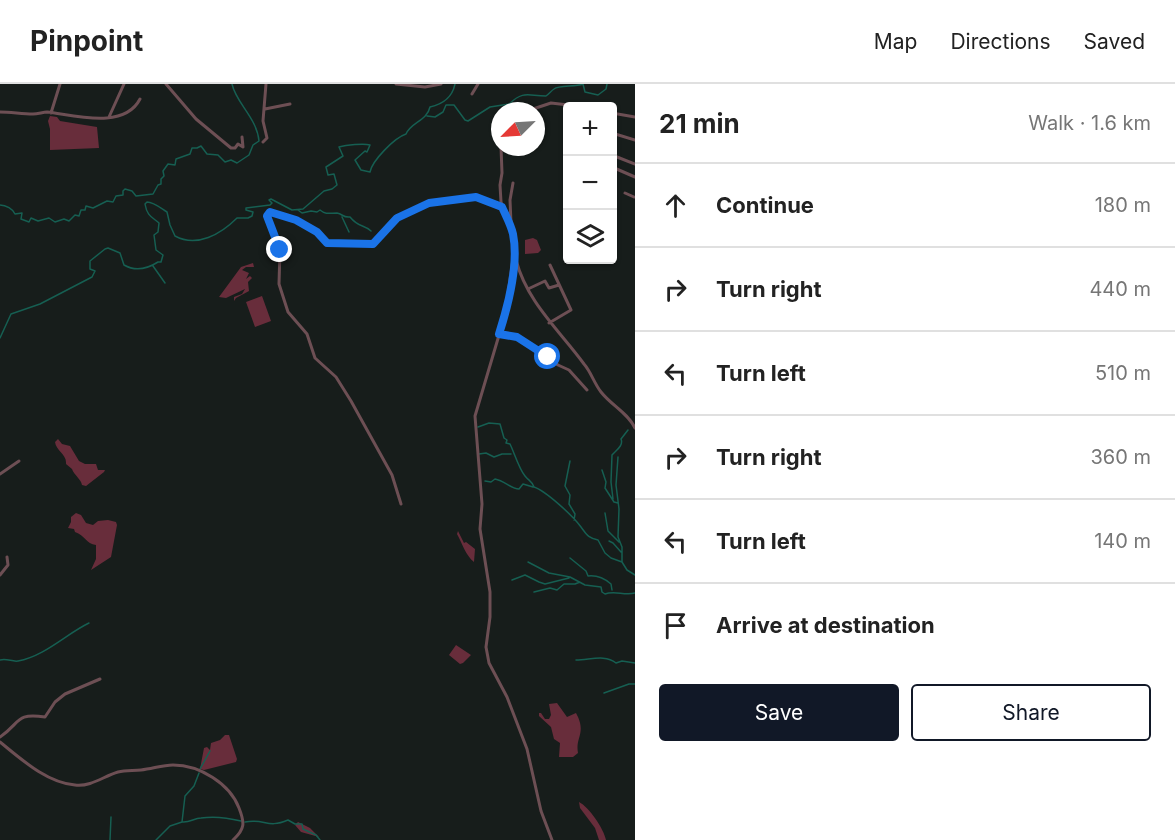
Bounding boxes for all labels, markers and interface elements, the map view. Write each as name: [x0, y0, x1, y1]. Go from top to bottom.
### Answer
text: Pinpoint: [30, 24, 143, 58]
text: Map: [874, 29, 917, 54]
text: Directions: [950, 29, 1051, 54]
text: Saved: [1084, 29, 1145, 54]
north arrow: [491, 102, 545, 156]
map controls: [563, 102, 617, 264]
button: +: [563, 102, 617, 156]
text: 21 min: [659, 108, 740, 139]
text: Walk · 1.6 km: [1028, 111, 1151, 135]
button: −: [563, 156, 617, 210]
icon: ahead: [659, 189, 692, 222]
text: Continue: [716, 192, 814, 218]
text: 180 m: [1095, 193, 1151, 217]
button: layers: [563, 210, 617, 264]
route end: [266, 236, 292, 262]
icon: right: [659, 273, 692, 306]
text: Turn right: [716, 276, 822, 302]
text: 440 m: [1089, 277, 1151, 301]
route start: [534, 343, 560, 369]
icon: left: [659, 357, 692, 390]
text: Turn left: [716, 360, 806, 386]
text: 510 m: [1095, 361, 1151, 385]
icon: right: [659, 441, 692, 474]
text: Turn right: [716, 444, 822, 470]
text: 360 m: [1090, 445, 1151, 469]
icon: left: [659, 525, 692, 558]
text: Turn left: [716, 528, 806, 554]
text: 140 m: [1094, 529, 1151, 553]
icon: arrive: [659, 609, 692, 642]
text: Arrive at destination: [716, 612, 935, 638]
button: Save: [659, 684, 899, 741]
button: Share: [911, 684, 1151, 741]

